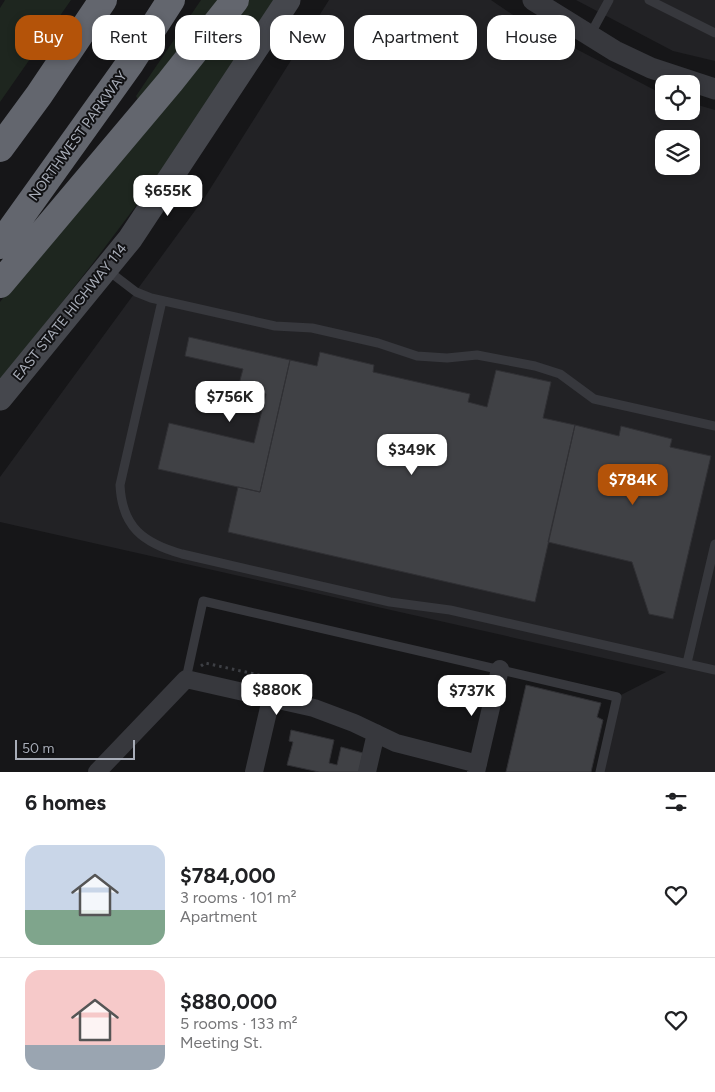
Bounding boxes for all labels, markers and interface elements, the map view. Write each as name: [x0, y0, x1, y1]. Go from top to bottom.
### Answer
chip: Buy: [15, 15, 82, 60]
chip: Rent: [92, 15, 165, 60]
chip: Filters: [175, 15, 260, 60]
chip: New: [270, 15, 344, 60]
chip: Apartment: [354, 15, 477, 60]
chip: House: [487, 15, 575, 60]
street label: NORTHWEST PARKWAY: [25, 68, 131, 204]
map controls: [655, 75, 700, 175]
button: locate: [655, 75, 700, 120]
button: layers: [655, 130, 700, 175]
pin: $655K: [133, 174, 203, 217]
text: $655K: [144, 181, 192, 200]
street label: EAST STATE HIGHWAY 114: [9, 240, 131, 384]
pin: $756K: [195, 380, 265, 423]
text: $756K: [207, 387, 254, 406]
pin: $349K: [377, 434, 447, 476]
text: $349K: [388, 440, 436, 459]
pin: $784K: [598, 464, 668, 506]
text: $784K: [609, 470, 657, 489]
pin: $880K: [242, 674, 312, 716]
pin: $737K: [437, 674, 507, 717]
text: $880K: [252, 680, 302, 699]
text: $737K: [449, 681, 495, 700]
scale bar: [15, 737, 135, 760]
text: 50 m: [22, 740, 54, 757]
icon: filters: [662, 788, 690, 816]
text: 6 homes: [25, 790, 106, 815]
text: $784,000: [180, 863, 276, 888]
icon: home: [65, 865, 125, 925]
icon: heart: [662, 881, 690, 909]
text: 3 rooms · 101 m²: [180, 888, 296, 907]
text: Apartment: [180, 907, 257, 926]
text: $880,000: [180, 989, 277, 1014]
icon: home: [65, 990, 125, 1050]
icon: heart: [662, 1006, 690, 1034]
text: 5 rooms · 133 m²: [180, 1014, 298, 1033]
text: Meeting St.: [180, 1033, 262, 1052]

